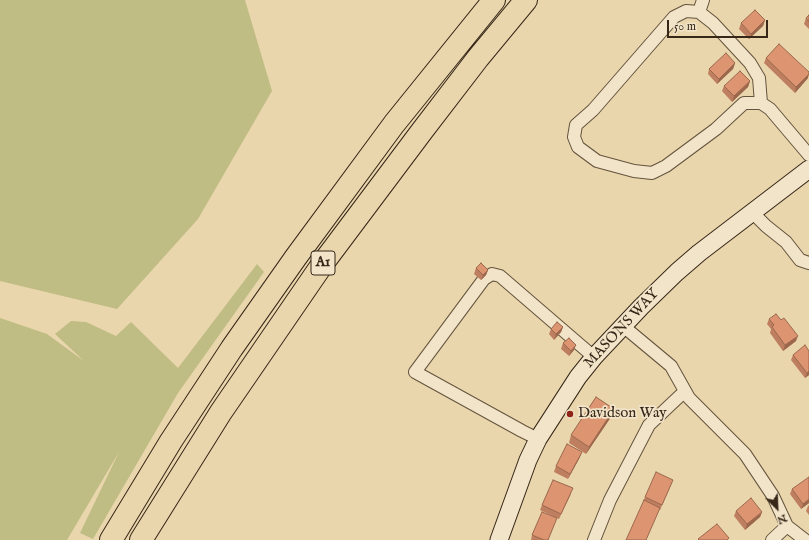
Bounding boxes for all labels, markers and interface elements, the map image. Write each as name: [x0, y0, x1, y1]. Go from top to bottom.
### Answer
scale bar: [669, 12, 770, 38]
text: 50 m: [674, 19, 696, 34]
road number: A1: [311, 251, 335, 275]
street label: MASONS WAY: [581, 286, 663, 372]
place label: Davidson Way: [578, 405, 667, 423]
marker: Davidson Way: [565, 409, 575, 419]
north arrow: [757, 488, 797, 528]
text: N: [775, 511, 789, 527]

